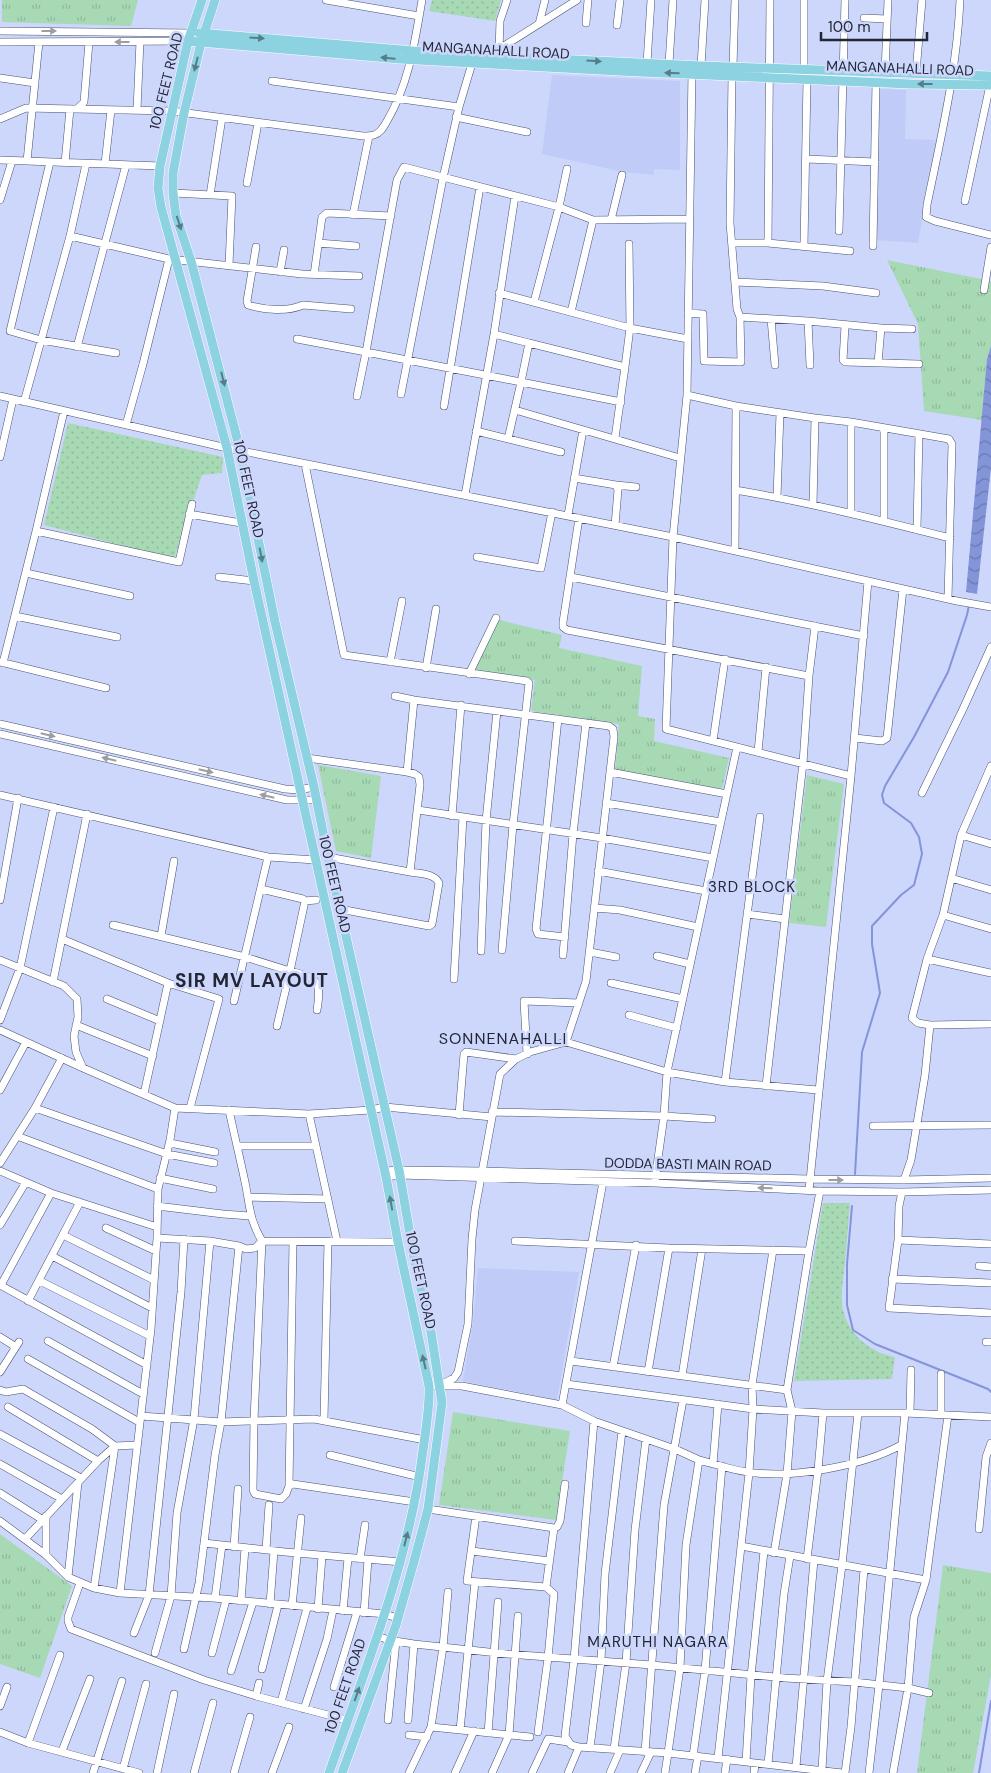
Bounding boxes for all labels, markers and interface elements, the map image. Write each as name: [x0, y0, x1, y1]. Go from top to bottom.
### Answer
scale bar: [821, 10, 927, 42]
text: 100 m: [828, 17, 871, 37]
one-way arrow: [41, 27, 57, 35]
street label: 100 FEET ROAD: [145, 31, 187, 131]
one-way arrow: [249, 34, 265, 42]
street label: MANGANAHALLI ROAD: [422, 37, 570, 63]
one-way arrow: [113, 38, 129, 46]
one-way arrow: [380, 54, 396, 62]
one-way arrow: [192, 56, 200, 71]
street label: MANGANAHALLI ROAD: [826, 56, 974, 80]
one-way arrow: [586, 57, 602, 65]
one-way arrow: [664, 69, 680, 77]
one-way arrow: [917, 80, 933, 88]
one-way arrow: [175, 215, 183, 230]
one-way arrow: [219, 372, 227, 387]
street label: 100 FEET ROAD: [230, 438, 268, 540]
one-way arrow: [258, 547, 266, 563]
one-way arrow: [40, 731, 55, 739]
one-way arrow: [102, 755, 117, 763]
one-way arrow: [198, 767, 213, 775]
one-way arrow: [260, 792, 275, 800]
street label: 100 FEET ROAD: [315, 833, 355, 935]
district label: 3RD BLOCK: [708, 877, 796, 897]
district label: SIR MV LAYOUT: [175, 968, 329, 993]
district label: SONNENAHALLI: [439, 1028, 567, 1049]
street label: DODDA BASTI MAIN ROAD: [604, 1154, 772, 1174]
one-way arrow: [828, 1176, 844, 1184]
one-way arrow: [757, 1184, 773, 1192]
one-way arrow: [387, 1195, 395, 1211]
street label: 100 FEET ROAD: [402, 1229, 440, 1331]
one-way arrow: [420, 1355, 428, 1370]
one-way arrow: [402, 1532, 410, 1547]
district label: MARUTHI NAGARA: [587, 1632, 729, 1652]
street label: 100 FEET ROAD: [320, 1636, 370, 1736]
one-way arrow: [353, 1686, 361, 1701]

